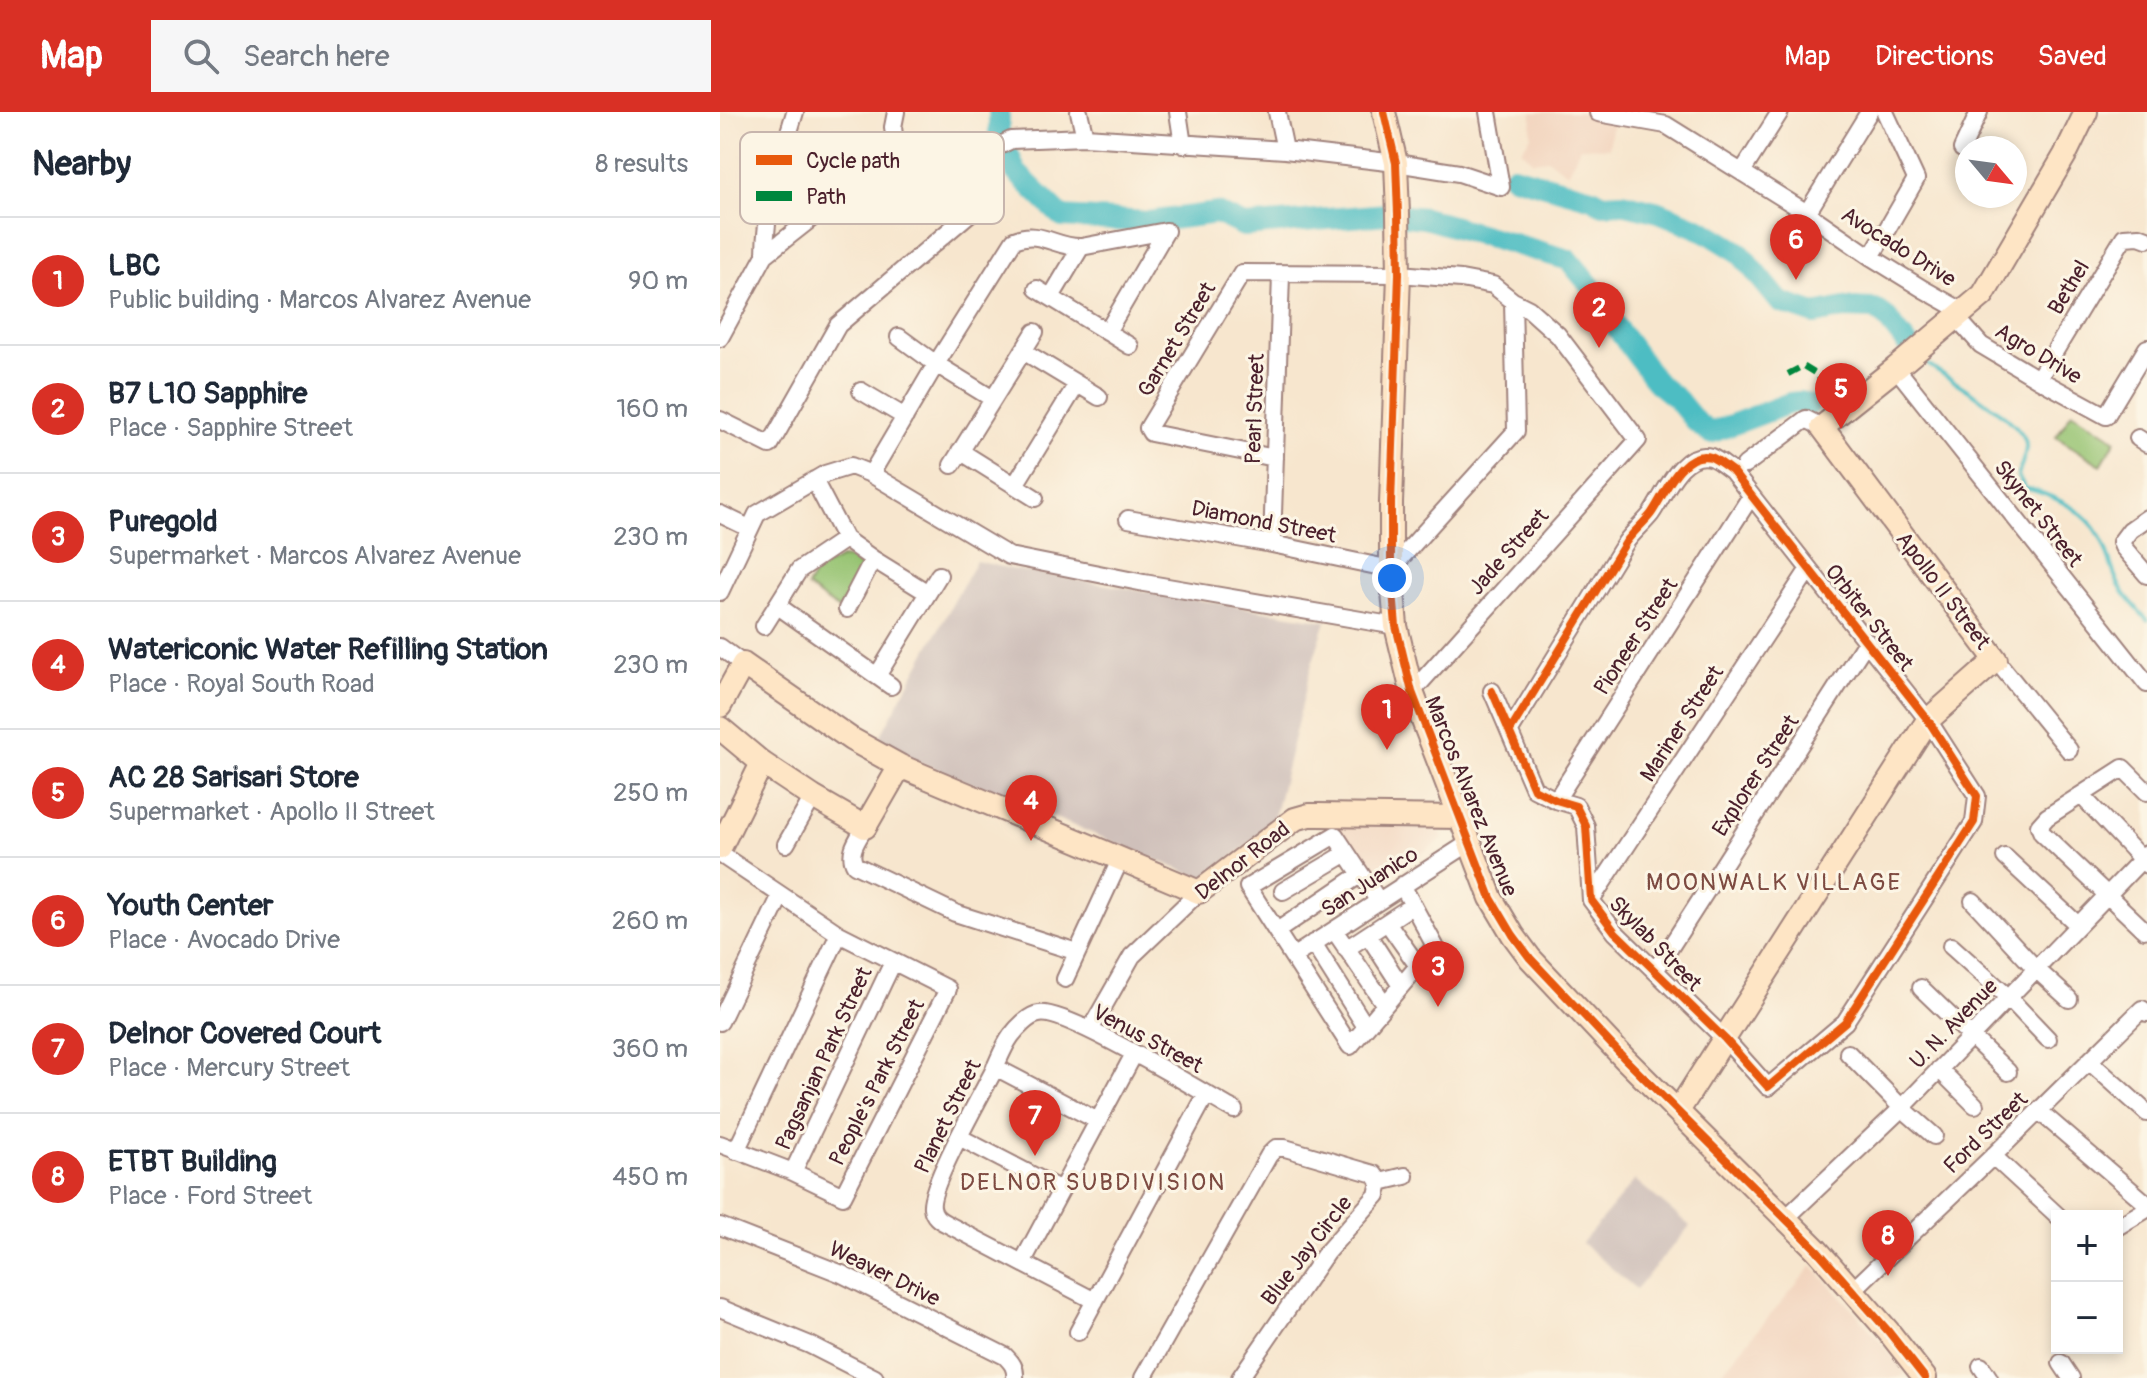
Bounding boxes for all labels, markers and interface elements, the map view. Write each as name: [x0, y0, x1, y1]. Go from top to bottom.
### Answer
search box: [151, 20, 711, 92]
text: Map: [40, 32, 103, 80]
icon: search: [179, 34, 223, 78]
text: Search here: [243, 38, 390, 75]
text: Map: [1784, 39, 1831, 74]
text: Directions: [1875, 39, 1994, 74]
text: Saved: [2038, 39, 2107, 74]
legend: [740, 132, 1004, 224]
north arrow: [1955, 136, 2027, 208]
text: Nearby: [32, 143, 131, 186]
text: Cycle path: [806, 147, 900, 175]
text: 8 results: [595, 148, 688, 180]
text: Path: [806, 183, 846, 211]
street label: Avocado Drive: [1836, 201, 1961, 293]
pin: 6: [1770, 214, 1822, 280]
text: LBC: [108, 247, 160, 284]
street label: Bethel: [2042, 255, 2096, 320]
text: 1: [53, 265, 63, 297]
text: 90 m: [628, 265, 688, 297]
street label: Garnet Street: [1132, 277, 1222, 402]
pin: 2: [1573, 282, 1625, 348]
text: Public building · Marcos Alvarez Avenue: [108, 284, 531, 316]
street label: Agro Drive: [1990, 317, 2087, 391]
street label: Pearl Street: [1239, 353, 1271, 465]
pin: 5: [1815, 363, 1867, 429]
text: B7 L10 Sapphire: [108, 375, 307, 412]
text: 2: [51, 393, 65, 425]
text: 160 m: [616, 393, 688, 425]
text: Place · Sapphire Street: [108, 412, 353, 444]
street label: Skynet Street: [1988, 455, 2089, 573]
street label: Diamond Street: [1189, 494, 1339, 550]
street label: Jade Street: [1463, 502, 1555, 601]
text: Puregold: [108, 503, 218, 540]
text: 3: [51, 521, 65, 553]
text: 230 m: [613, 521, 688, 553]
street label: Apollo II Street: [1890, 526, 1997, 655]
text: Supermarket · Marcos Alvarez Avenue: [108, 540, 521, 572]
your location: [1372, 558, 1412, 598]
street label: Orbiter Street: [1819, 558, 1920, 677]
street label: Pioneer Street: [1588, 573, 1684, 700]
text: Watericonic Water Refilling Station: [108, 631, 548, 668]
text: 4: [50, 649, 66, 681]
text: 230 m: [613, 649, 688, 681]
street label: Mariner Street: [1634, 660, 1730, 787]
text: Place · Royal South Road: [108, 668, 375, 700]
pin: 1: [1361, 684, 1413, 750]
street label: Marcos Alvarez Avenue: [1418, 692, 1524, 901]
street label: Explorer Street: [1706, 709, 1806, 842]
text: AC 28 Sarisari Store: [108, 759, 359, 796]
pin: 4: [1005, 775, 1057, 841]
text: 5: [51, 777, 65, 809]
text: 250 m: [613, 777, 688, 809]
text: Supermarket · Apollo II Street: [108, 796, 435, 828]
street label: Delnor Road: [1190, 815, 1296, 907]
street label: San Juanico: [1316, 840, 1424, 924]
district label: MOONWALK VILLAGE: [1646, 868, 1902, 897]
text: Youth Center: [108, 887, 274, 924]
street label: Skylab Street: [1603, 890, 1708, 997]
text: 6: [50, 905, 66, 937]
text: 260 m: [612, 905, 688, 937]
text: Place · Avocado Drive: [108, 924, 340, 956]
pin: 3: [1412, 941, 1464, 1007]
street label: Pagsanjan Park Street: [769, 962, 879, 1155]
street label: U. N. Avenue: [1904, 972, 2004, 1075]
street label: People's Park Street: [823, 994, 931, 1171]
street label: Venus Street: [1087, 998, 1208, 1080]
text: Delnor Covered Court: [108, 1015, 381, 1052]
text: 7: [51, 1033, 65, 1065]
text: 360 m: [612, 1033, 688, 1065]
text: Place · Mercury Street: [108, 1052, 350, 1084]
street label: Planet Street: [908, 1055, 988, 1178]
street label: Ford Street: [1938, 1086, 2034, 1180]
pin: 7: [1009, 1090, 1061, 1156]
text: ETBT Building: [108, 1143, 277, 1180]
text: 8: [51, 1161, 65, 1193]
text: 450 m: [612, 1161, 688, 1193]
district label: DELNOR SUBDIVISION: [960, 1168, 1226, 1197]
text: Place · Ford Street: [108, 1180, 312, 1212]
street label: Blue Jay Circle: [1255, 1190, 1359, 1311]
pin: 8: [1862, 1210, 1914, 1276]
map controls: [2051, 1210, 2123, 1354]
button: +: [2051, 1210, 2123, 1282]
street label: Weaver Drive: [824, 1235, 945, 1313]
button: −: [2051, 1282, 2123, 1354]

